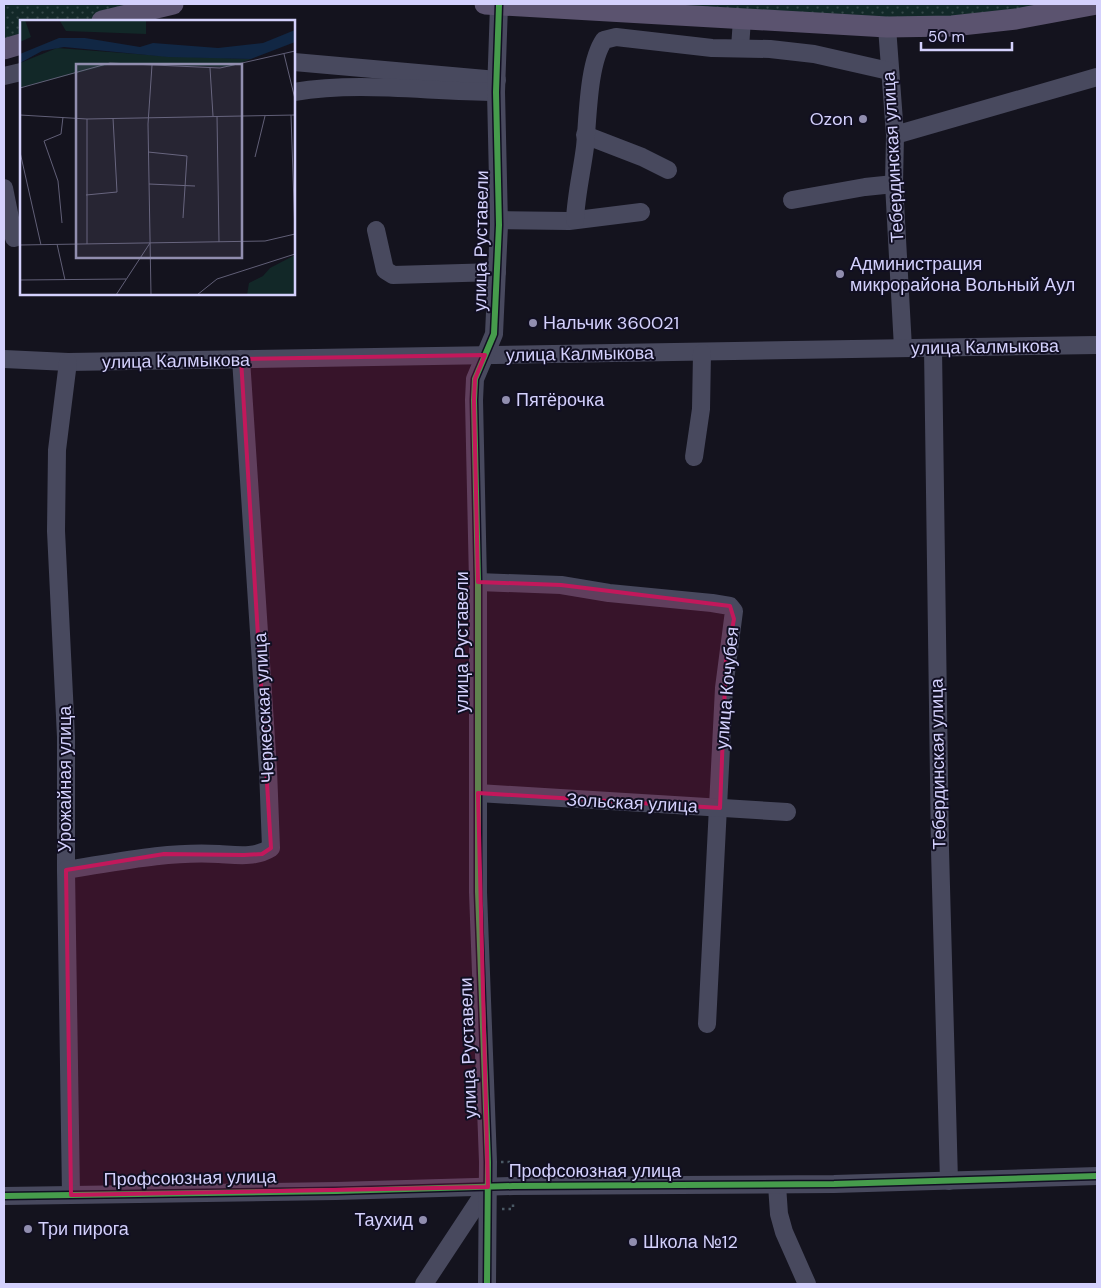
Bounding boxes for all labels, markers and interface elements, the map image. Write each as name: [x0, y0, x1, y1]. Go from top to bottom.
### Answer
inset map: [20, 20, 295, 295]
scale bar: [921, 20, 1012, 52]
text: 50 m: [928, 27, 965, 47]
street label: Тебердинская улица: [876, 70, 909, 243]
place label: Ozon: [810, 107, 853, 131]
marker: Ozon: [857, 113, 869, 125]
street label: улица Руставели: [468, 170, 494, 312]
place label: Администрация микрорайона Вольный Аул: [850, 252, 1075, 297]
marker: Администрация микрорайона Вольный Аул: [834, 268, 846, 280]
place label: Нальчик 360021: [543, 311, 679, 335]
marker: Нальчик 360021: [527, 317, 539, 329]
street label: улица Калмыкова: [911, 334, 1060, 360]
street label: улица Калмыкова: [506, 341, 655, 367]
street label: улица Калмыкова: [102, 348, 251, 374]
place label: Пятёрочка: [516, 388, 605, 412]
marker: Пятёрочка: [500, 394, 512, 406]
street label: улица Руставели: [450, 571, 474, 713]
street label: улица Кочубея: [710, 626, 744, 750]
street label: Черкесская улица: [248, 631, 280, 784]
street label: Тебердинская улица: [924, 677, 951, 850]
street label: Урожайная улица: [53, 705, 77, 852]
street label: Зольская улица: [566, 788, 699, 818]
street label: улица Руставели: [454, 977, 482, 1119]
street label: Профсоюзная улица: [509, 1159, 682, 1183]
street label: Профсоюзная улица: [103, 1164, 278, 1192]
place label: Таухид: [354, 1208, 413, 1232]
marker: Таухид: [417, 1214, 429, 1226]
place label: Три пирога: [38, 1217, 130, 1241]
marker: Три пирога: [22, 1223, 34, 1235]
place label: Школа №12: [643, 1230, 738, 1254]
marker: Школа №12: [627, 1236, 639, 1248]

